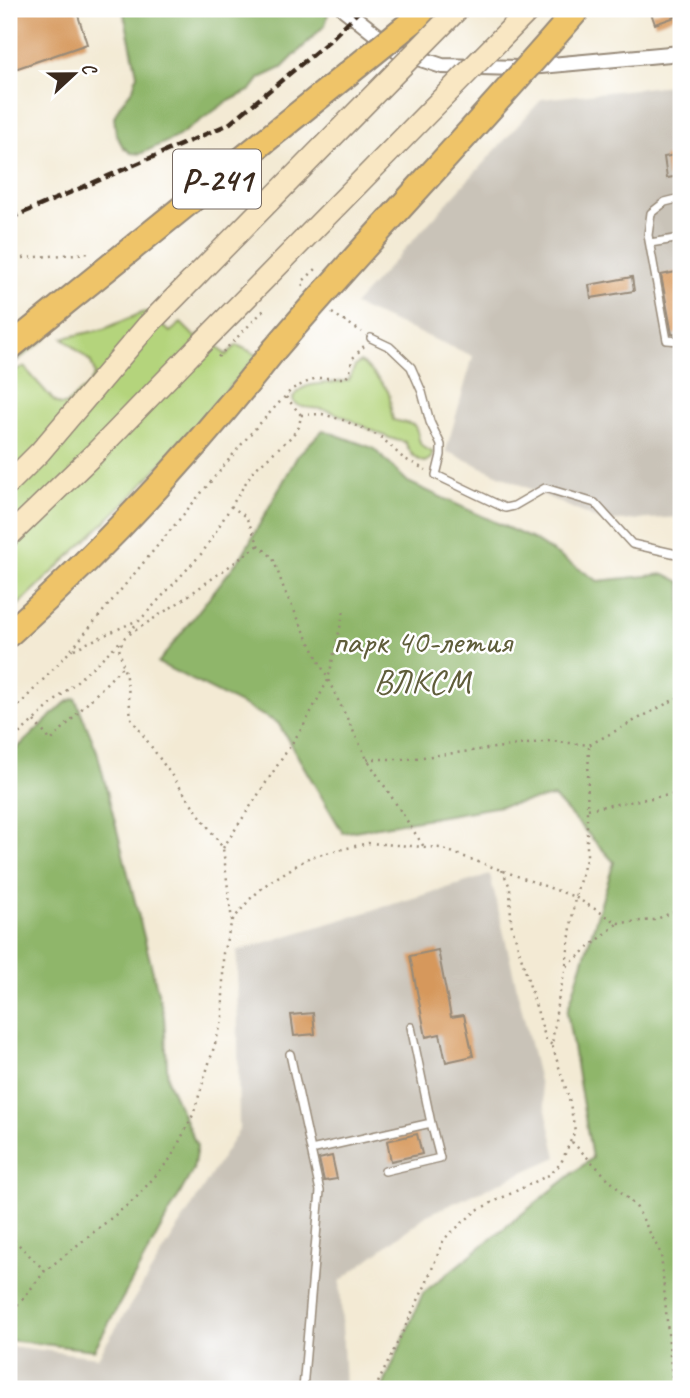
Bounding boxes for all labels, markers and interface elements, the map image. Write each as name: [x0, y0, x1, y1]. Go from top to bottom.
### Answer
north arrow: [38, 38, 108, 108]
text: С: [76, 59, 103, 79]
road number: Р-241: [173, 150, 261, 209]
park label: парк 40-летия ВЛКСМ: [332, 619, 515, 704]

